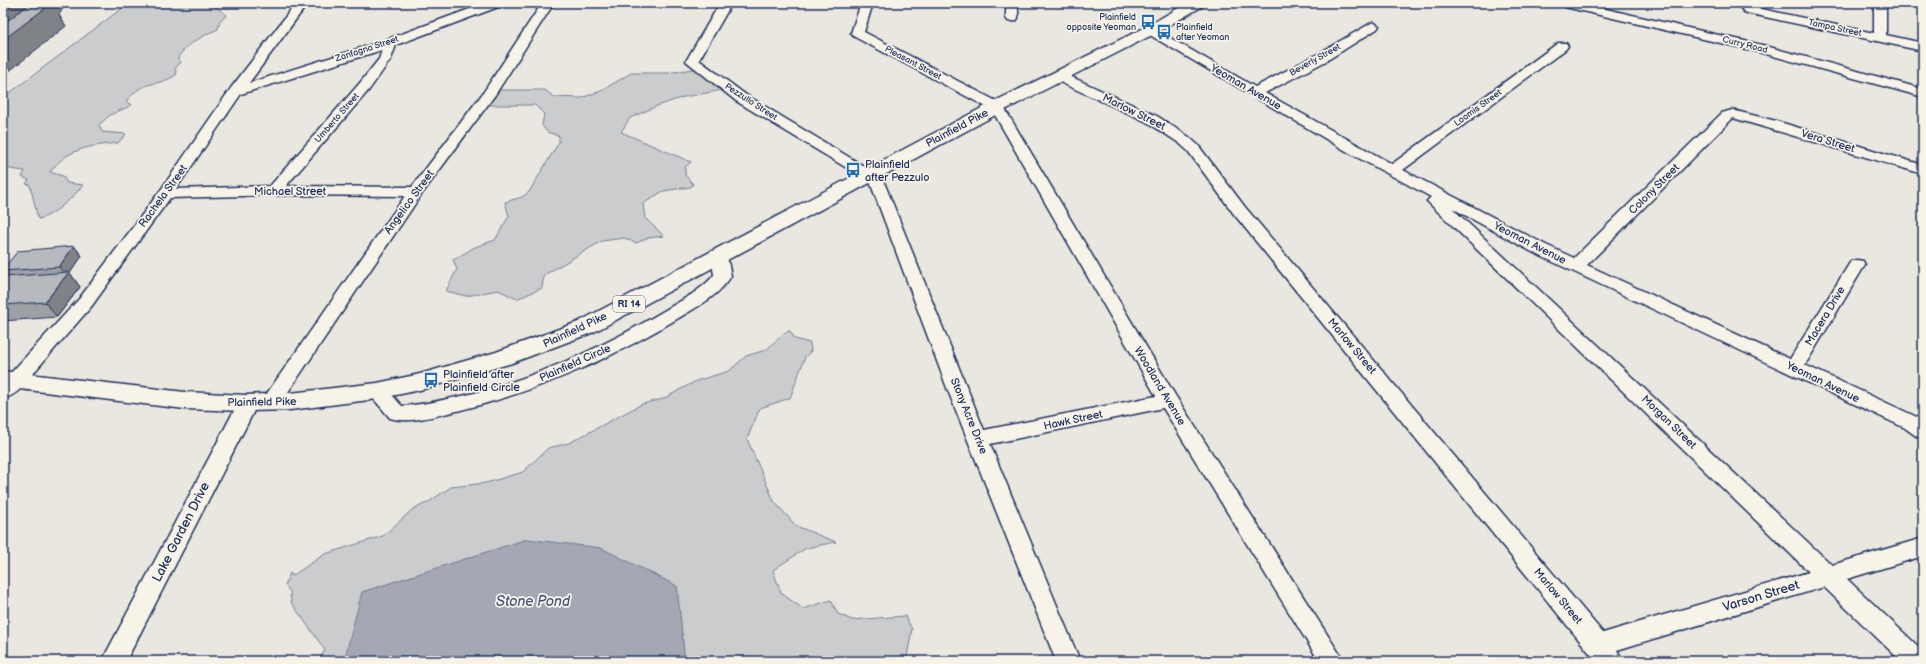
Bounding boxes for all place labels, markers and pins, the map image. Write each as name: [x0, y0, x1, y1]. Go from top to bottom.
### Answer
place label: Plainfield opposite Yeoman: [1067, 12, 1136, 33]
bus stop icon: Plainfield opposite Yeoman: [1139, 13, 1157, 31]
place label: Plainfield after Yeoman: [1176, 22, 1229, 43]
bus stop icon: Plainfield after Yeoman: [1155, 23, 1173, 41]
place label: Plainfield after Pezzulo: [865, 158, 929, 184]
bus stop icon: Plainfield after Pezzulo: [844, 161, 862, 179]
place label: Plainfield after Plainfield Circle: [443, 368, 520, 394]
bus stop icon: Plainfield after Plainfield Circle: [422, 371, 440, 389]

